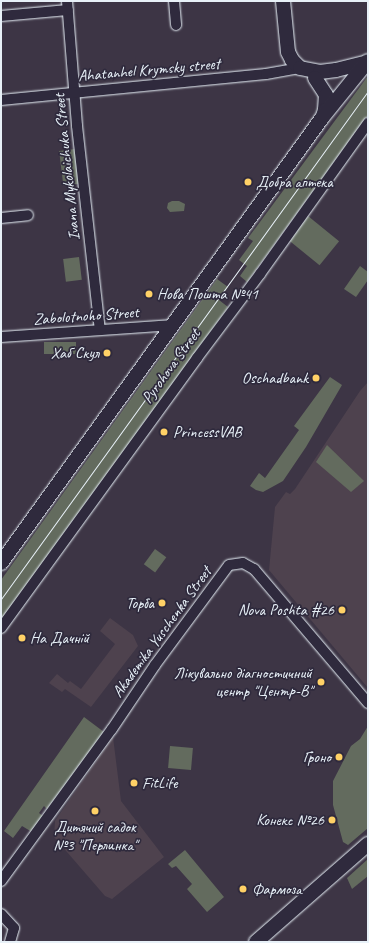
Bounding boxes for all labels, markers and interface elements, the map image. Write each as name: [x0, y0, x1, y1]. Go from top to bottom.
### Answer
street label: Ahatanhel Krymsky street: [78, 54, 220, 86]
street label: Ivana Mykolaichuka Street: [50, 93, 84, 241]
place label: Добра аптека: [256, 172, 335, 192]
marker: Добра аптека: [243, 177, 253, 187]
place label: Нова Пошта №41: [157, 284, 259, 304]
marker: Нова Пошта №41: [144, 289, 154, 299]
street label: Zabolotnoho Street: [33, 303, 139, 329]
street label: Pyrohova Street: [137, 325, 205, 407]
place label: Хаб Скул: [51, 343, 99, 363]
marker: Хаб Скул: [102, 348, 112, 358]
place label: Oschadbank: [242, 368, 308, 388]
marker: Oschadbank: [311, 373, 321, 383]
place label: PrincessVAB: [173, 422, 242, 442]
marker: PrincessVAB: [158, 426, 170, 438]
street label: Akademika Yuschenka Street: [108, 563, 216, 701]
place label: Торба: [126, 593, 154, 613]
marker: Торба: [157, 598, 167, 608]
place label: Nova Poshta #26: [239, 600, 334, 620]
marker: Nova Poshta #26: [337, 605, 347, 615]
place label: На Дачній: [30, 628, 89, 648]
marker: На Дачній: [17, 633, 27, 643]
place label: Лікувально діагностичний центр "Центр-В": [174, 663, 312, 701]
marker: Лікувально діагностичний центр "Центр-В": [315, 676, 327, 688]
place label: Гроно: [303, 747, 331, 767]
marker: Гроно: [334, 752, 344, 762]
place label: FitLife: [142, 773, 177, 793]
marker: FitLife: [129, 778, 139, 788]
marker: Дитячий садок №3 "Перлинка": [90, 806, 100, 816]
place label: Конекс №26: [256, 810, 324, 830]
marker: Конекс №26: [327, 815, 337, 825]
place label: Дитячий садок №3 "Перлинка": [53, 817, 137, 855]
place label: Фармоза: [252, 879, 302, 899]
marker: Фармоза: [237, 883, 249, 895]

